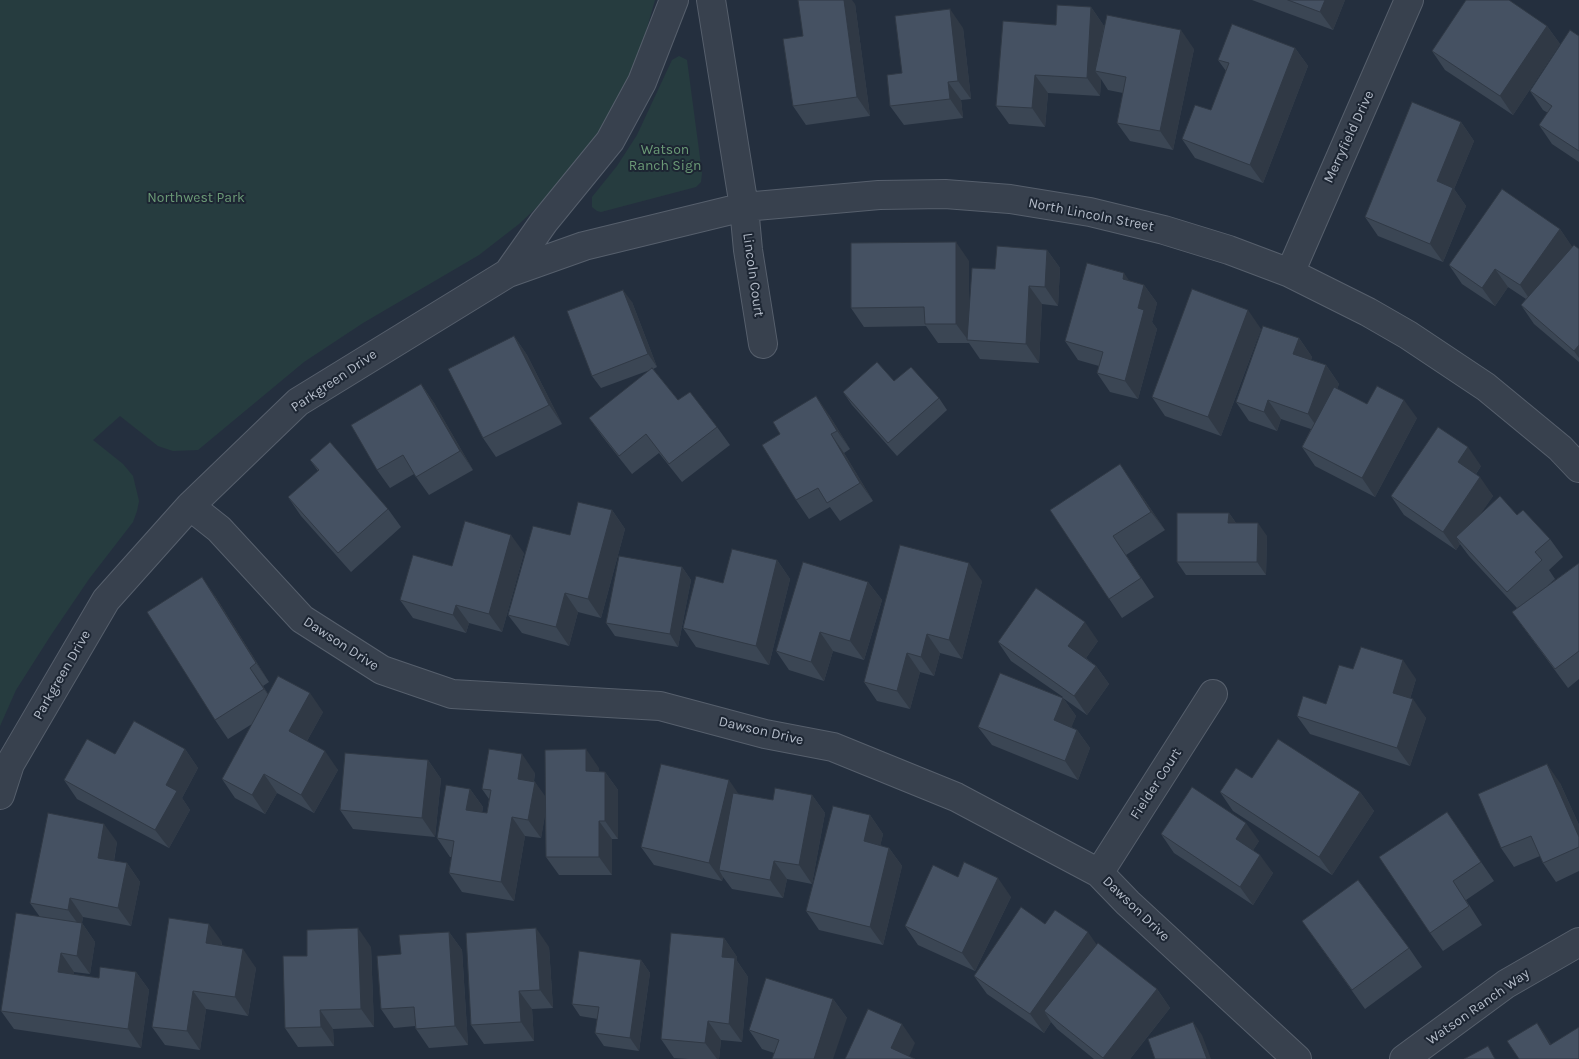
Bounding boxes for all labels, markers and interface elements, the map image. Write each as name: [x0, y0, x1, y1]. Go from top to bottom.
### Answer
street label: Merryfield Drive: [1320, 88, 1378, 186]
park label: Watson Ranch Sign: [629, 142, 701, 174]
park label: Northwest Park: [147, 190, 245, 206]
street label: North Lincoln Street: [1027, 195, 1155, 235]
street label: Lincoln Court: [739, 232, 767, 318]
street label: Parkgreen Drive: [288, 346, 380, 416]
street label: Dawson Drive: [300, 613, 382, 675]
street label: Parkgreen Drive: [30, 627, 94, 723]
street label: Dawson Drive: [717, 713, 805, 749]
street label: Fielder Court: [1127, 745, 1185, 823]
street label: Dawson Drive: [1099, 873, 1173, 945]
street label: Watson Ranch Way: [1423, 965, 1533, 1049]

